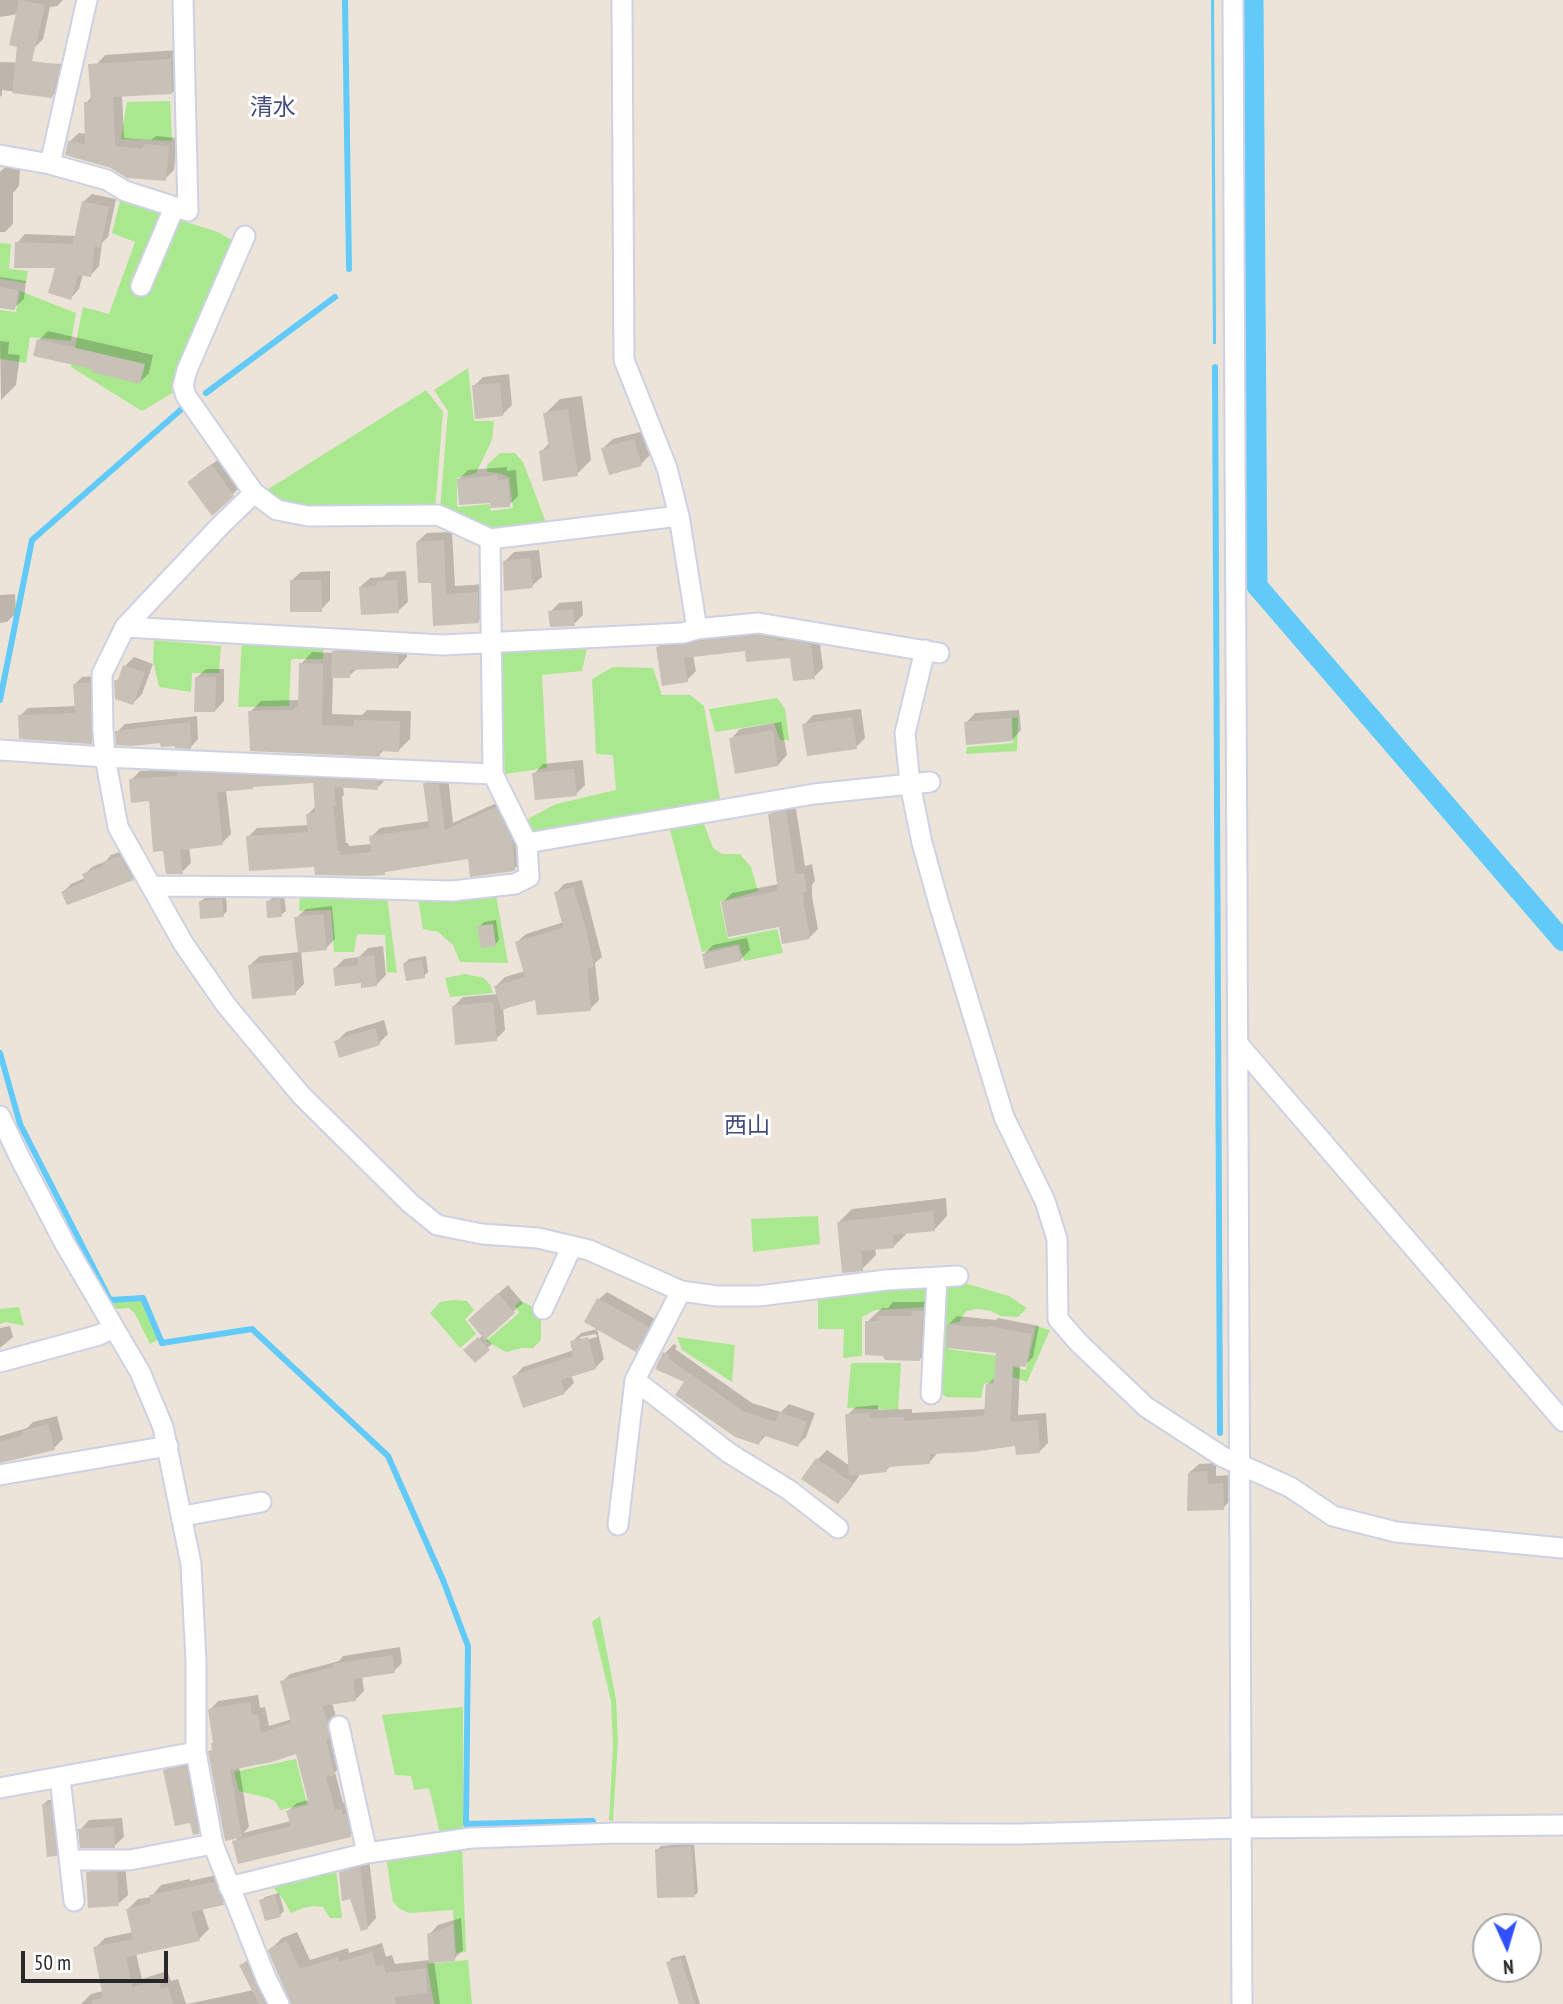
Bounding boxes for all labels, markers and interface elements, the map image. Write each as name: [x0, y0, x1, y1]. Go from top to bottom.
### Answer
district label: 清水: [250, 94, 296, 122]
district label: 西山: [724, 1112, 770, 1140]
north arrow: [1472, 1913, 1542, 1983]
scale bar: [24, 1938, 172, 1982]
text: 50 m: [34, 1949, 71, 1976]
text: N: [1502, 1955, 1514, 1979]

